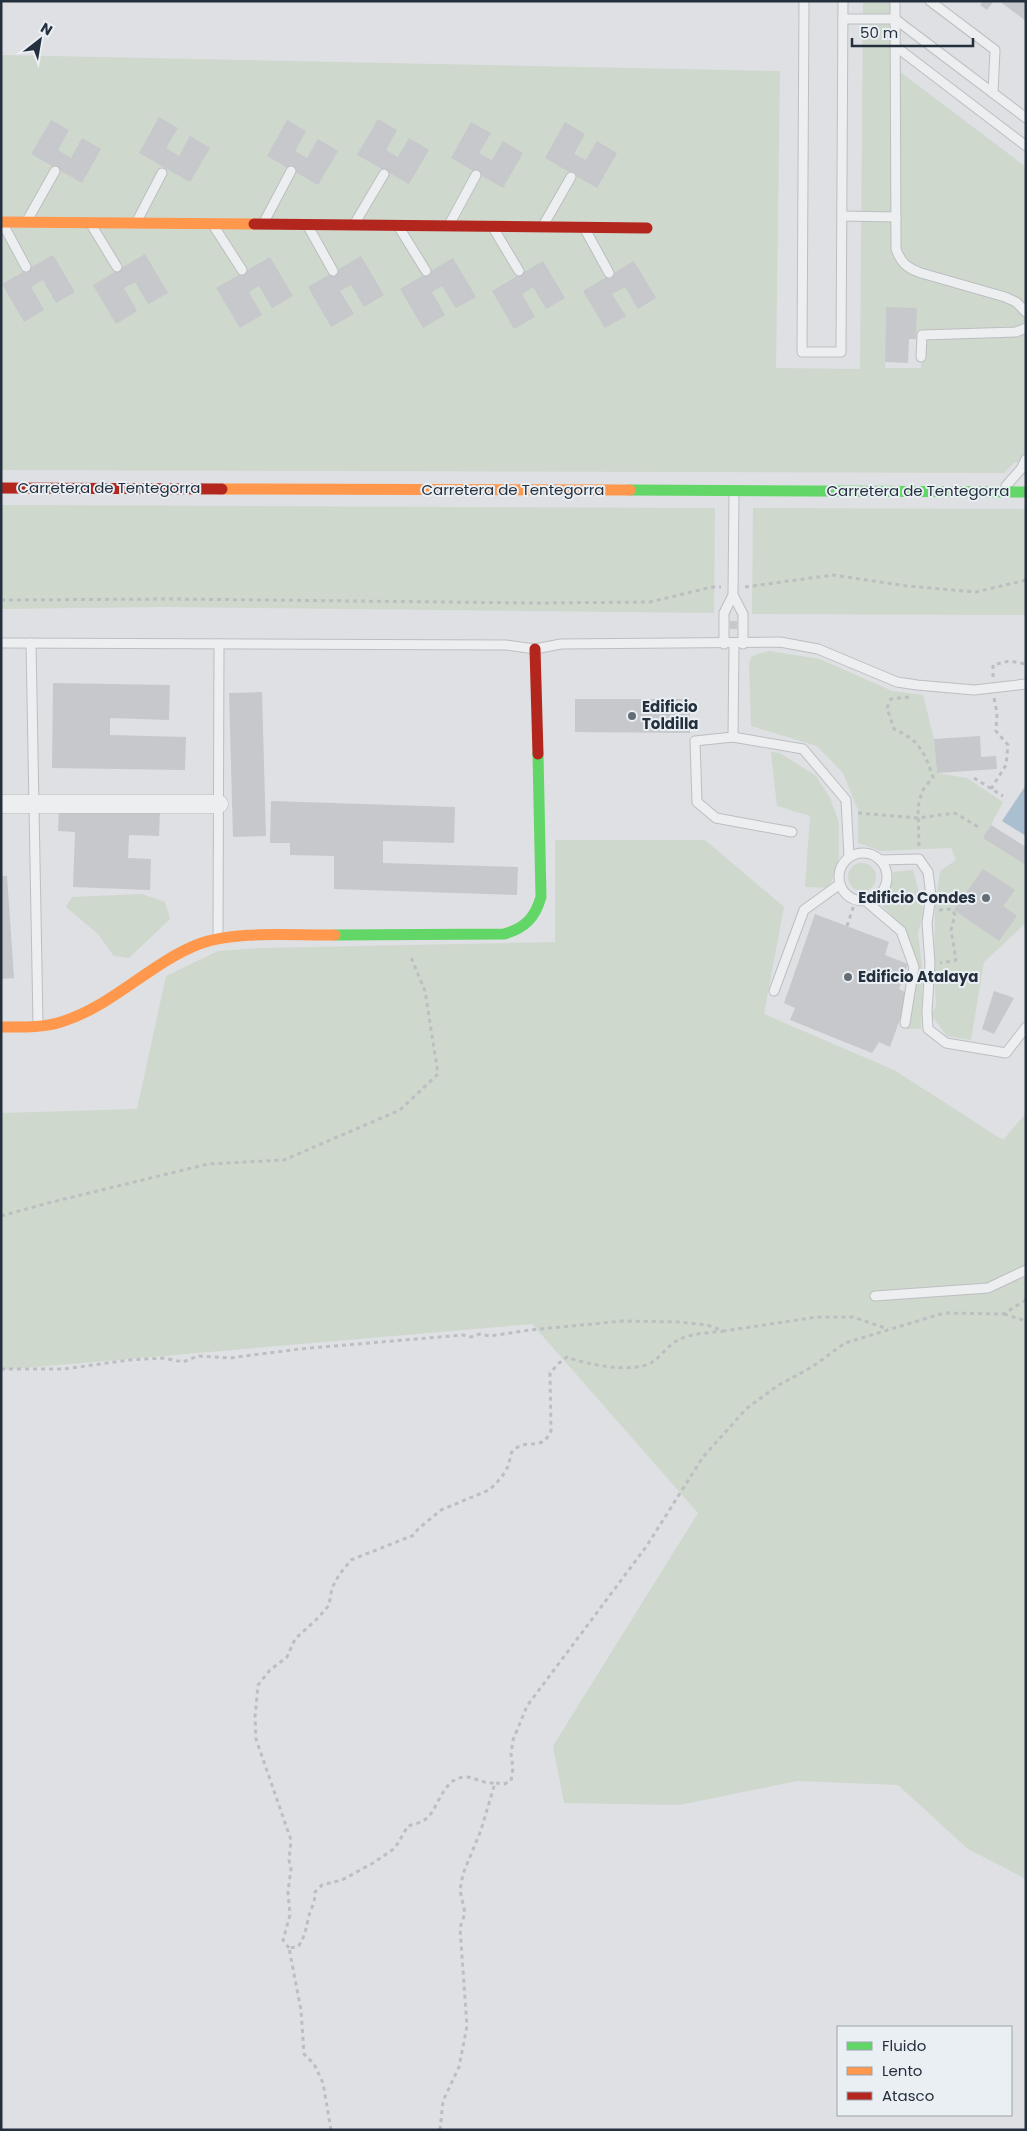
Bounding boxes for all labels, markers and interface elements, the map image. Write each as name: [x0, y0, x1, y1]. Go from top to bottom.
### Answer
north arrow: [15, 15, 65, 65]
scale bar: [852, 15, 973, 47]
text: N: [37, 18, 56, 40]
text: 50 m: [860, 22, 898, 43]
street label: Carretera de Tentegorra: [17, 477, 201, 498]
street label: Carretera de Tentegorra: [421, 479, 605, 500]
street label: Carretera de Tentegorra: [826, 480, 1010, 501]
place label: Edificio Toldilla: [642, 696, 699, 734]
marker: Edificio Toldilla: [626, 710, 638, 722]
place label: Edificio Condes: [858, 887, 976, 908]
marker: Edificio Condes: [980, 892, 992, 904]
place label: Edificio Atalaya: [858, 966, 978, 987]
marker: Edificio Atalaya: [842, 971, 854, 983]
legend: [837, 2026, 1012, 2116]
text: Fluido: [882, 2035, 926, 2056]
text: Lento: [882, 2060, 922, 2081]
text: Atasco: [882, 2085, 934, 2106]

